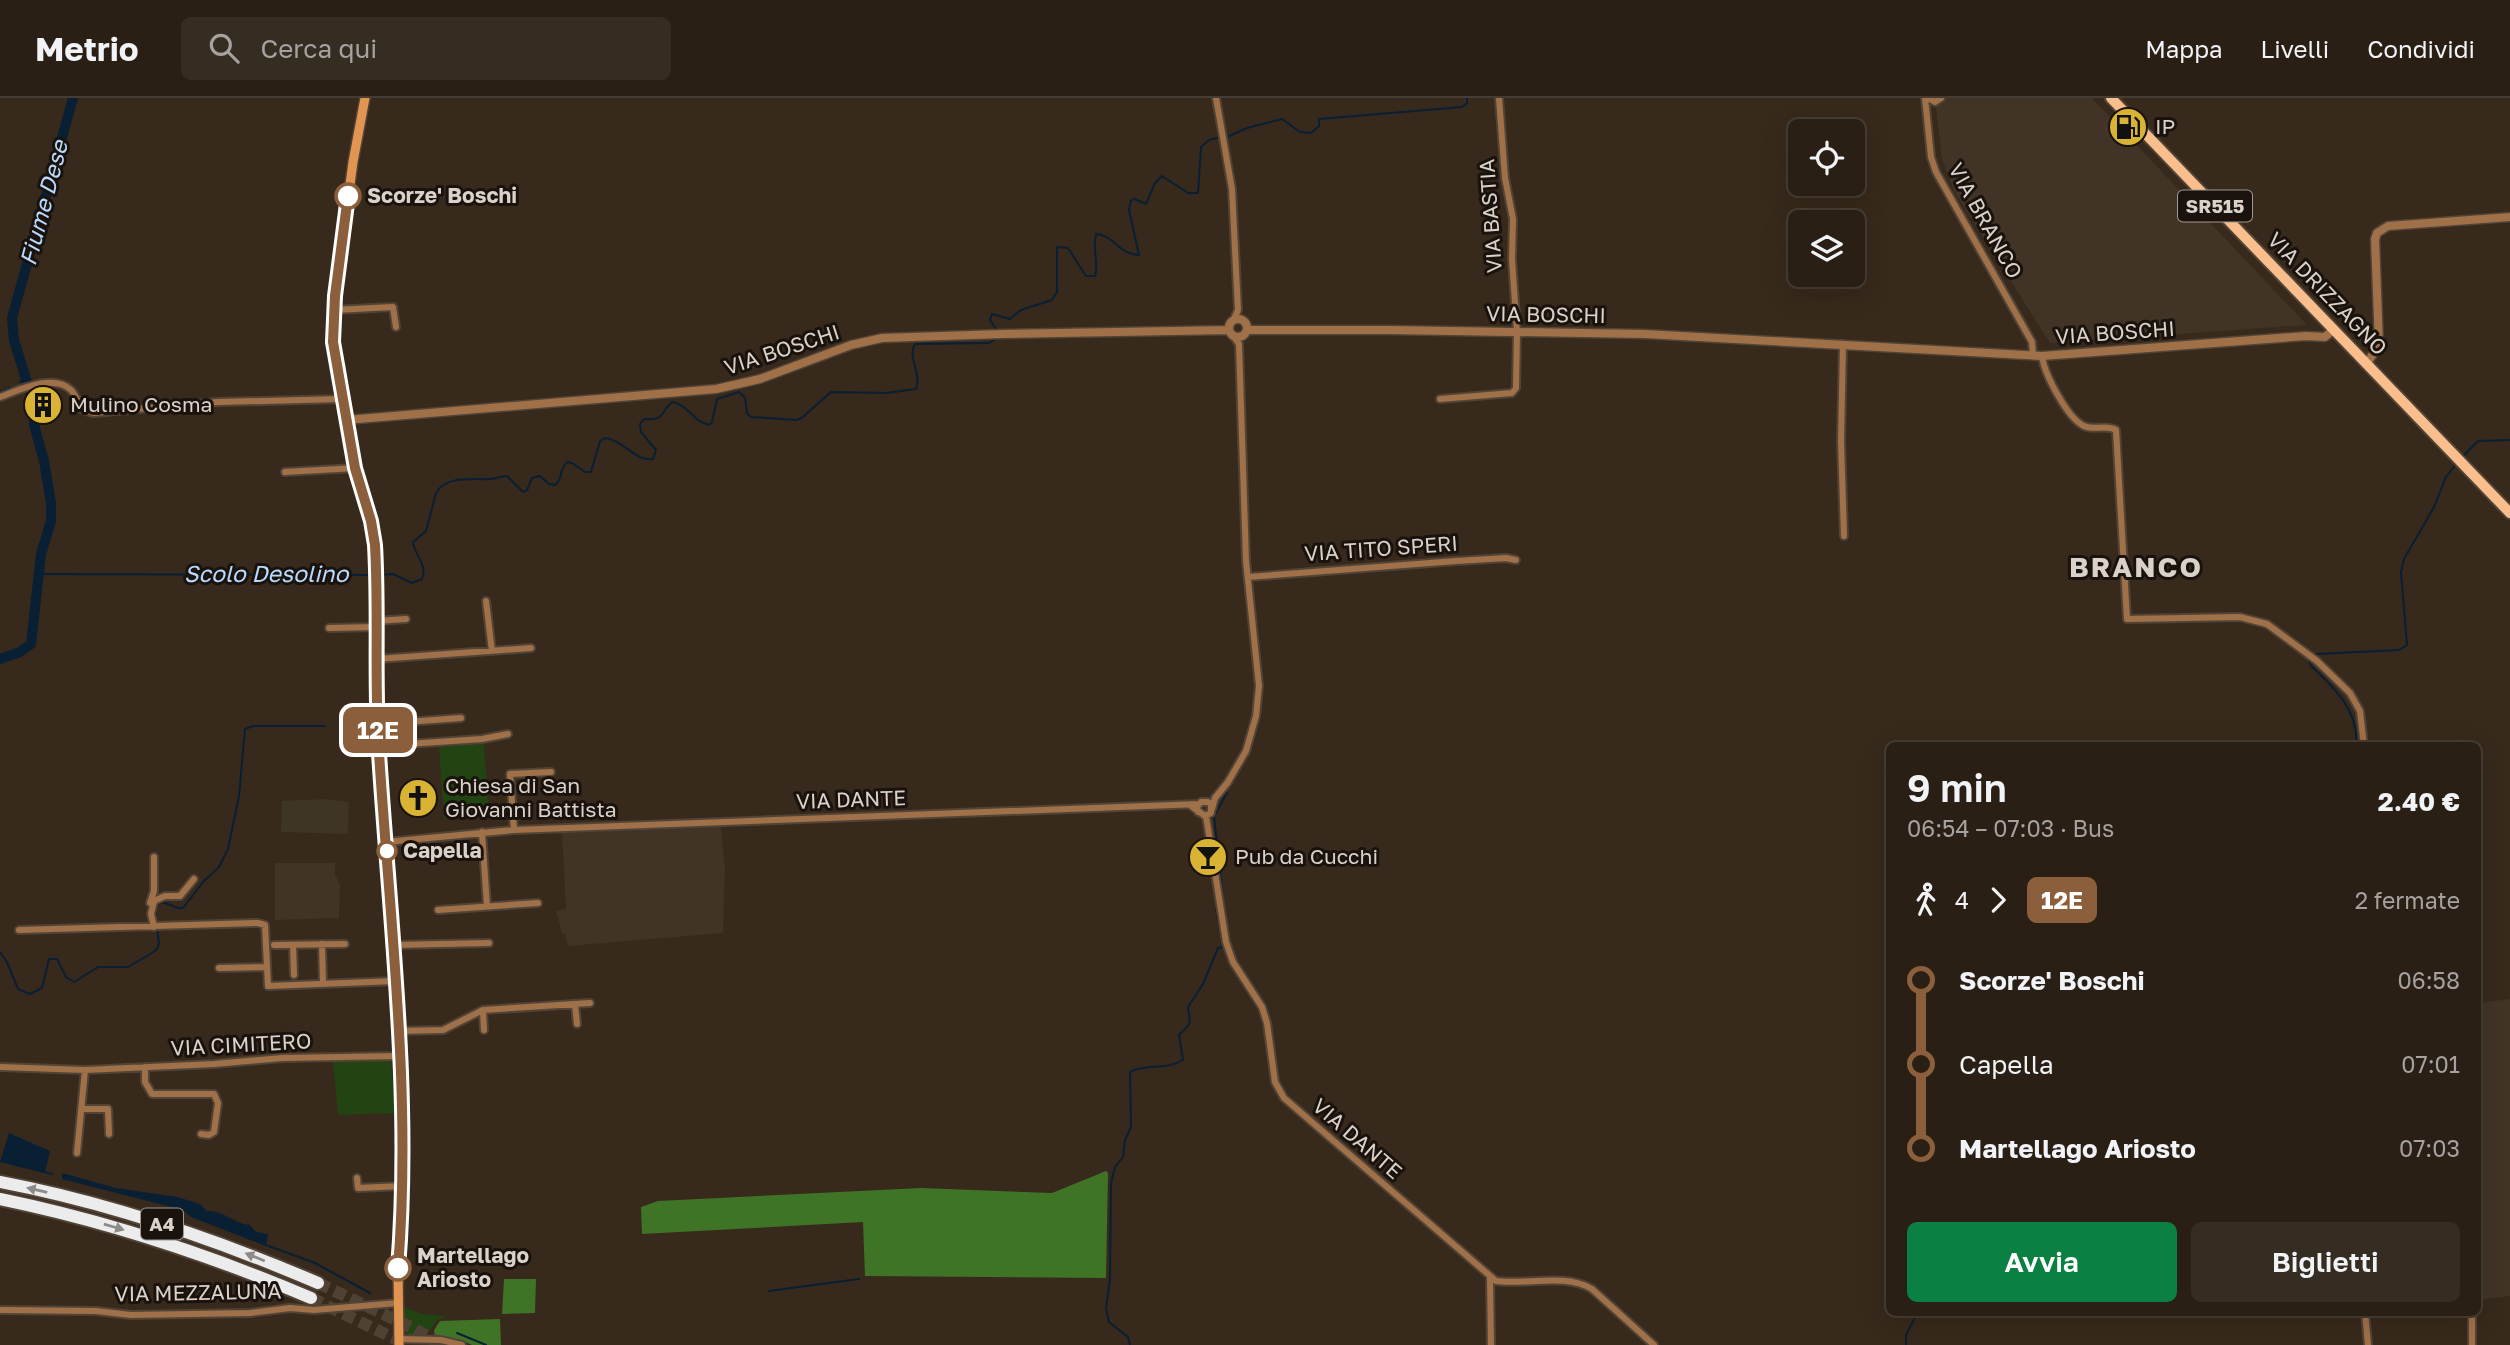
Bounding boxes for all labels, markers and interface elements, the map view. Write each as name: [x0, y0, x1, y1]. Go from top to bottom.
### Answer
search box: [181, 17, 671, 80]
text: Metrio: [35, 29, 139, 68]
icon: search: [205, 29, 243, 67]
text: Cerca qui: [261, 33, 377, 64]
text: Mappa: [2145, 34, 2222, 63]
text: Livelli: [2260, 34, 2329, 63]
text: Condividi: [2367, 34, 2475, 63]
fuel station icon: IP: [2107, 106, 2149, 148]
place label: IP: [2155, 113, 2175, 139]
map controls: [1788, 119, 1865, 287]
button: locate: [1788, 119, 1865, 196]
water label: Fiume Dese: [13, 136, 74, 268]
street label: VIA BASTIA: [1473, 158, 1507, 274]
street label: VIA BRANCO: [1943, 158, 2028, 283]
place label: Scorze' Boschi: [367, 182, 517, 208]
marker: Scorze' Boschi: [335, 183, 361, 209]
road number: SR515: [2178, 190, 2252, 222]
button: layers: [1788, 210, 1865, 287]
street label: VIA DRIZZAGNO: [2262, 226, 2393, 360]
street label: VIA BOSCHI: [1486, 300, 1606, 328]
street label: VIA BOSCHI: [2054, 315, 2176, 349]
street label: VIA BOSCHI: [721, 318, 843, 380]
building icon: Mulino Cosma: [22, 384, 64, 426]
place label: Mulino Cosma: [70, 391, 212, 417]
street label: VIA TITO SPERI: [1303, 530, 1459, 566]
district label: BRANCO: [2069, 550, 2203, 583]
water label: Scolo Desolino: [184, 559, 350, 587]
line badge: 12E: [338, 707, 418, 753]
text: 12E: [357, 715, 399, 744]
text: 9 min: [1907, 765, 2007, 810]
place label: Chiesa di San Giovanni Battista: [445, 772, 617, 822]
church icon: Chiesa di San Giovanni Battista: [397, 777, 439, 819]
street label: VIA DANTE: [795, 784, 906, 814]
text: 2.40 €: [2378, 786, 2460, 817]
text: 06:54 – 07:03 · Bus: [1907, 814, 2114, 842]
bar icon: Pub da Cucchi: [1187, 836, 1229, 878]
place label: Capella: [403, 837, 482, 863]
marker: Capella: [377, 841, 397, 861]
place label: Pub da Cucchi: [1235, 843, 1378, 869]
icon: walk: [1907, 881, 1945, 919]
icon: forward: [1979, 881, 2017, 919]
text: 12E: [2041, 885, 2083, 914]
text: 4: [1955, 886, 1969, 914]
text: 2 fermate: [2355, 886, 2460, 914]
text: Scorze' Boschi: [1959, 965, 2145, 996]
text: 06:58: [2398, 966, 2460, 994]
street label: VIA CIMITERO: [170, 1027, 312, 1061]
text: Capella: [1959, 1049, 2054, 1080]
text: 07:01: [2401, 1050, 2460, 1078]
street label: VIA DANTE: [1308, 1092, 1408, 1184]
text: Martellago Ariosto: [1959, 1133, 2196, 1164]
text: 07:03: [2399, 1134, 2460, 1162]
one-way arrow: [26, 1184, 48, 1195]
road number: A4: [141, 1208, 183, 1240]
one-way arrow: [104, 1222, 125, 1232]
button: Avvia: [1907, 1222, 2177, 1302]
button: Biglietti: [2191, 1222, 2460, 1302]
place label: Martellago Ariosto: [417, 1242, 529, 1292]
one-way arrow: [244, 1251, 265, 1262]
marker: Martellago Ariosto: [385, 1255, 411, 1281]
street label: VIA MEZZALUNA: [114, 1278, 282, 1306]

